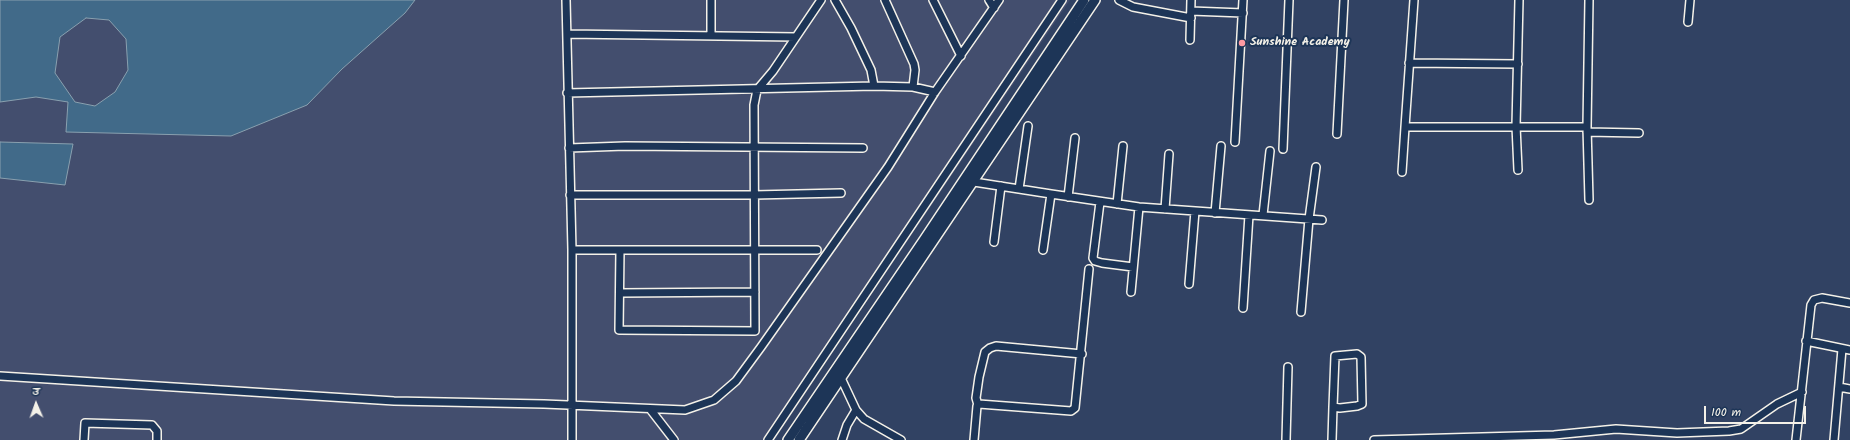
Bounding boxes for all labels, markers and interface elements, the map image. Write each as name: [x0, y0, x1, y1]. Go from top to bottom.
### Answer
place label: Sunshine Academy: [1250, 36, 1350, 50]
marker: Sunshine Academy: [1237, 38, 1247, 48]
text: उ: [32, 383, 39, 401]
north arrow: [16, 384, 56, 424]
scale bar: [1706, 398, 1808, 424]
text: 100 m: [1711, 403, 1741, 422]

